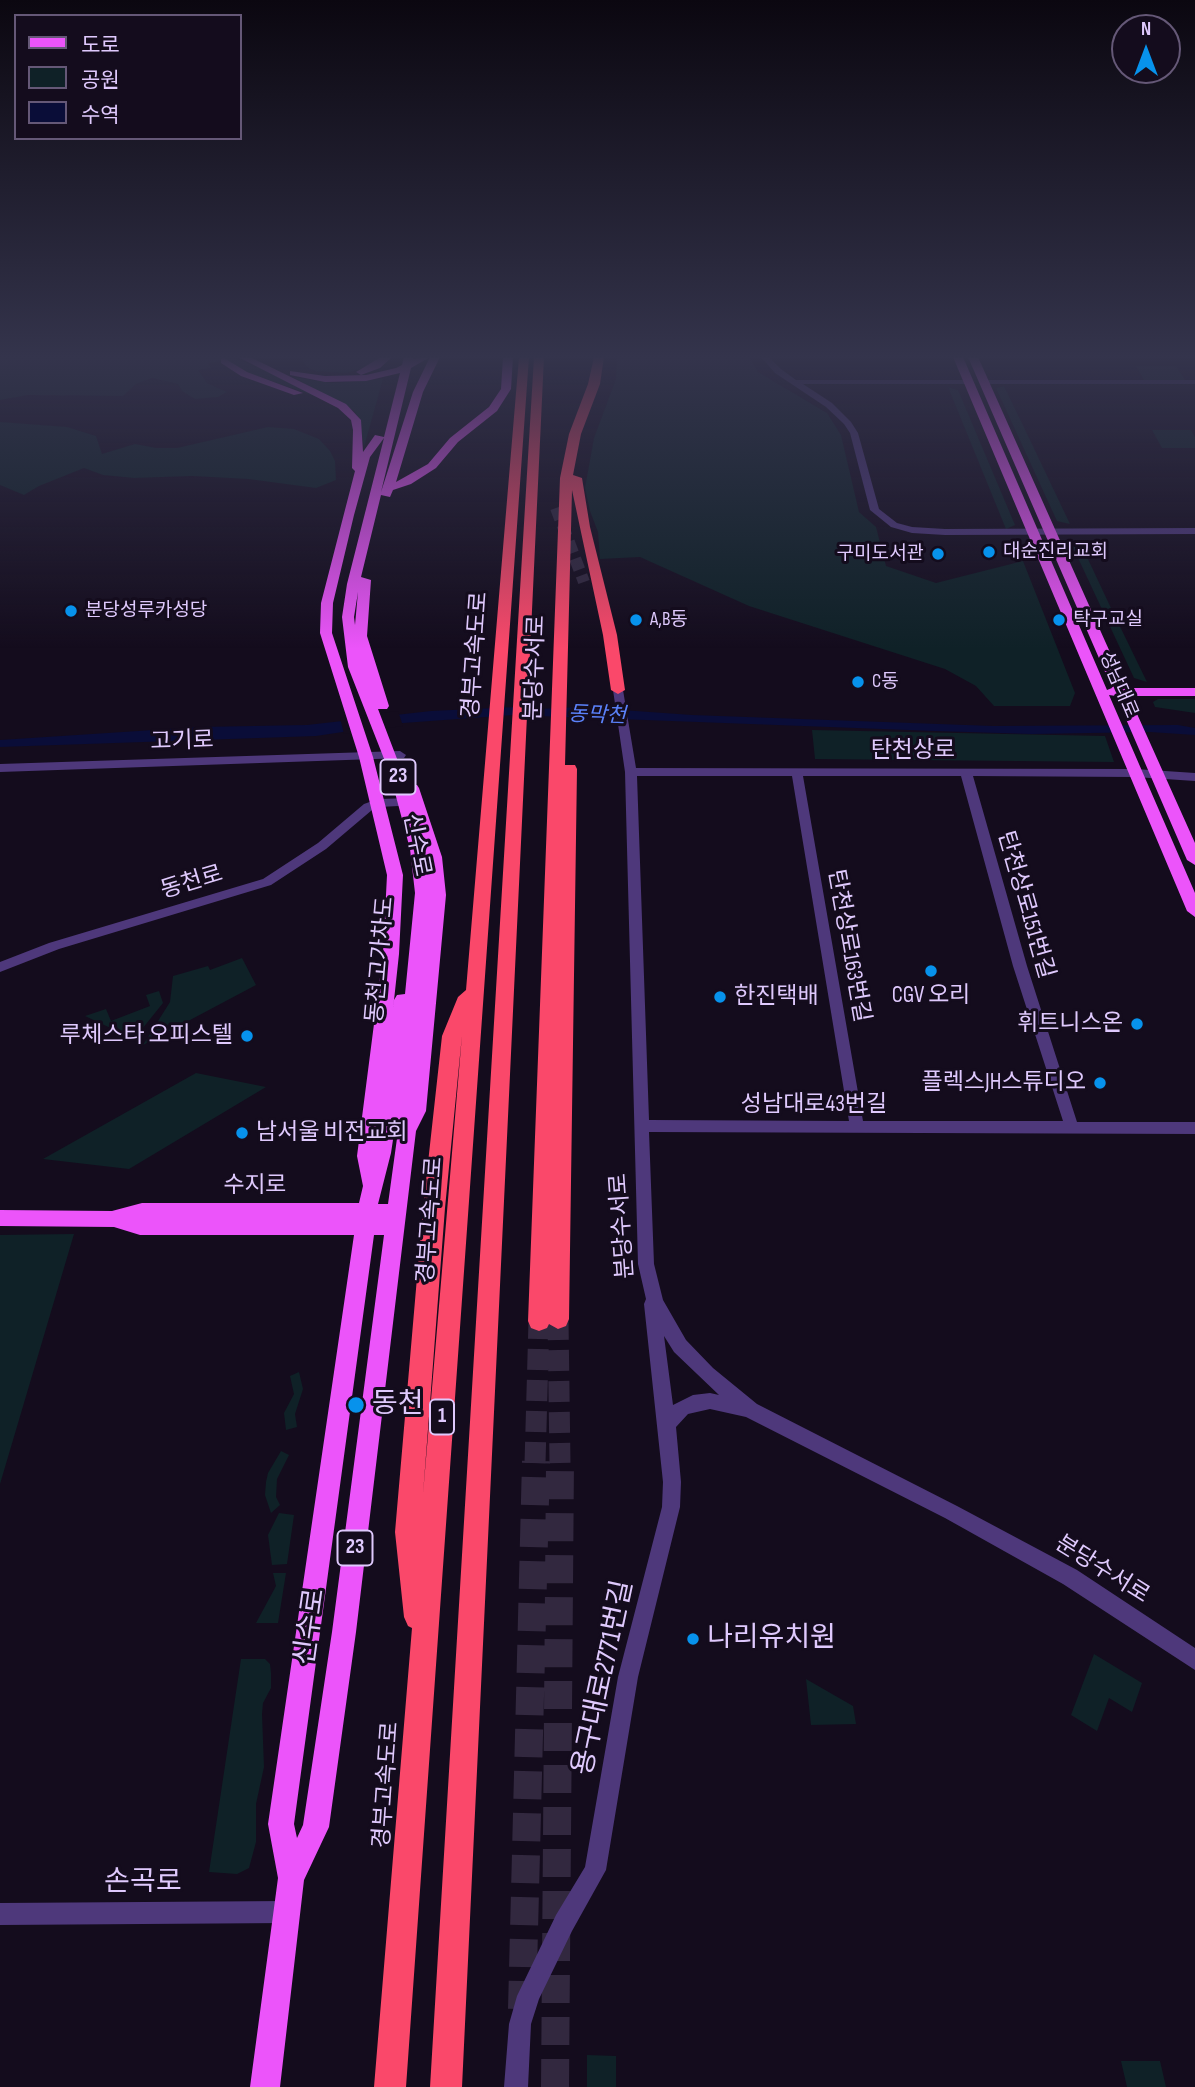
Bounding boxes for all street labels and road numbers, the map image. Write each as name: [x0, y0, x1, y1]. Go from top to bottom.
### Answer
street label: 경부고속도로: [458, 591, 494, 719]
street label: 분당수서로: [520, 615, 552, 721]
street label: 성남대로: [1094, 648, 1142, 722]
street label: 고기로: [150, 727, 214, 757]
street label: 탄천상로: [871, 737, 955, 765]
road number: 23: [380, 760, 416, 794]
street label: 신수로: [396, 811, 436, 879]
street label: 탄천상로151번길: [991, 828, 1059, 982]
street label: 동천로: [158, 861, 226, 905]
street label: 탄천상로163번길: [821, 867, 875, 1025]
street label: 동천고가차도: [362, 896, 400, 1024]
street label: 성남대로43번길: [741, 1091, 887, 1119]
street label: 경부고속도로: [413, 1156, 449, 1284]
street label: 수지로: [223, 1172, 287, 1200]
street label: 분당수서로: [606, 1172, 640, 1280]
road number: 1: [430, 1400, 454, 1434]
road number: 23: [338, 1530, 372, 1566]
street label: 분당수서로: [1050, 1530, 1154, 1610]
street label: 용구대로2771번길: [567, 1577, 641, 1779]
street label: 신수로: [289, 1586, 333, 1668]
street label: 경부고속도로: [369, 1721, 405, 1849]
street label: 손곡로: [104, 1866, 182, 1900]

